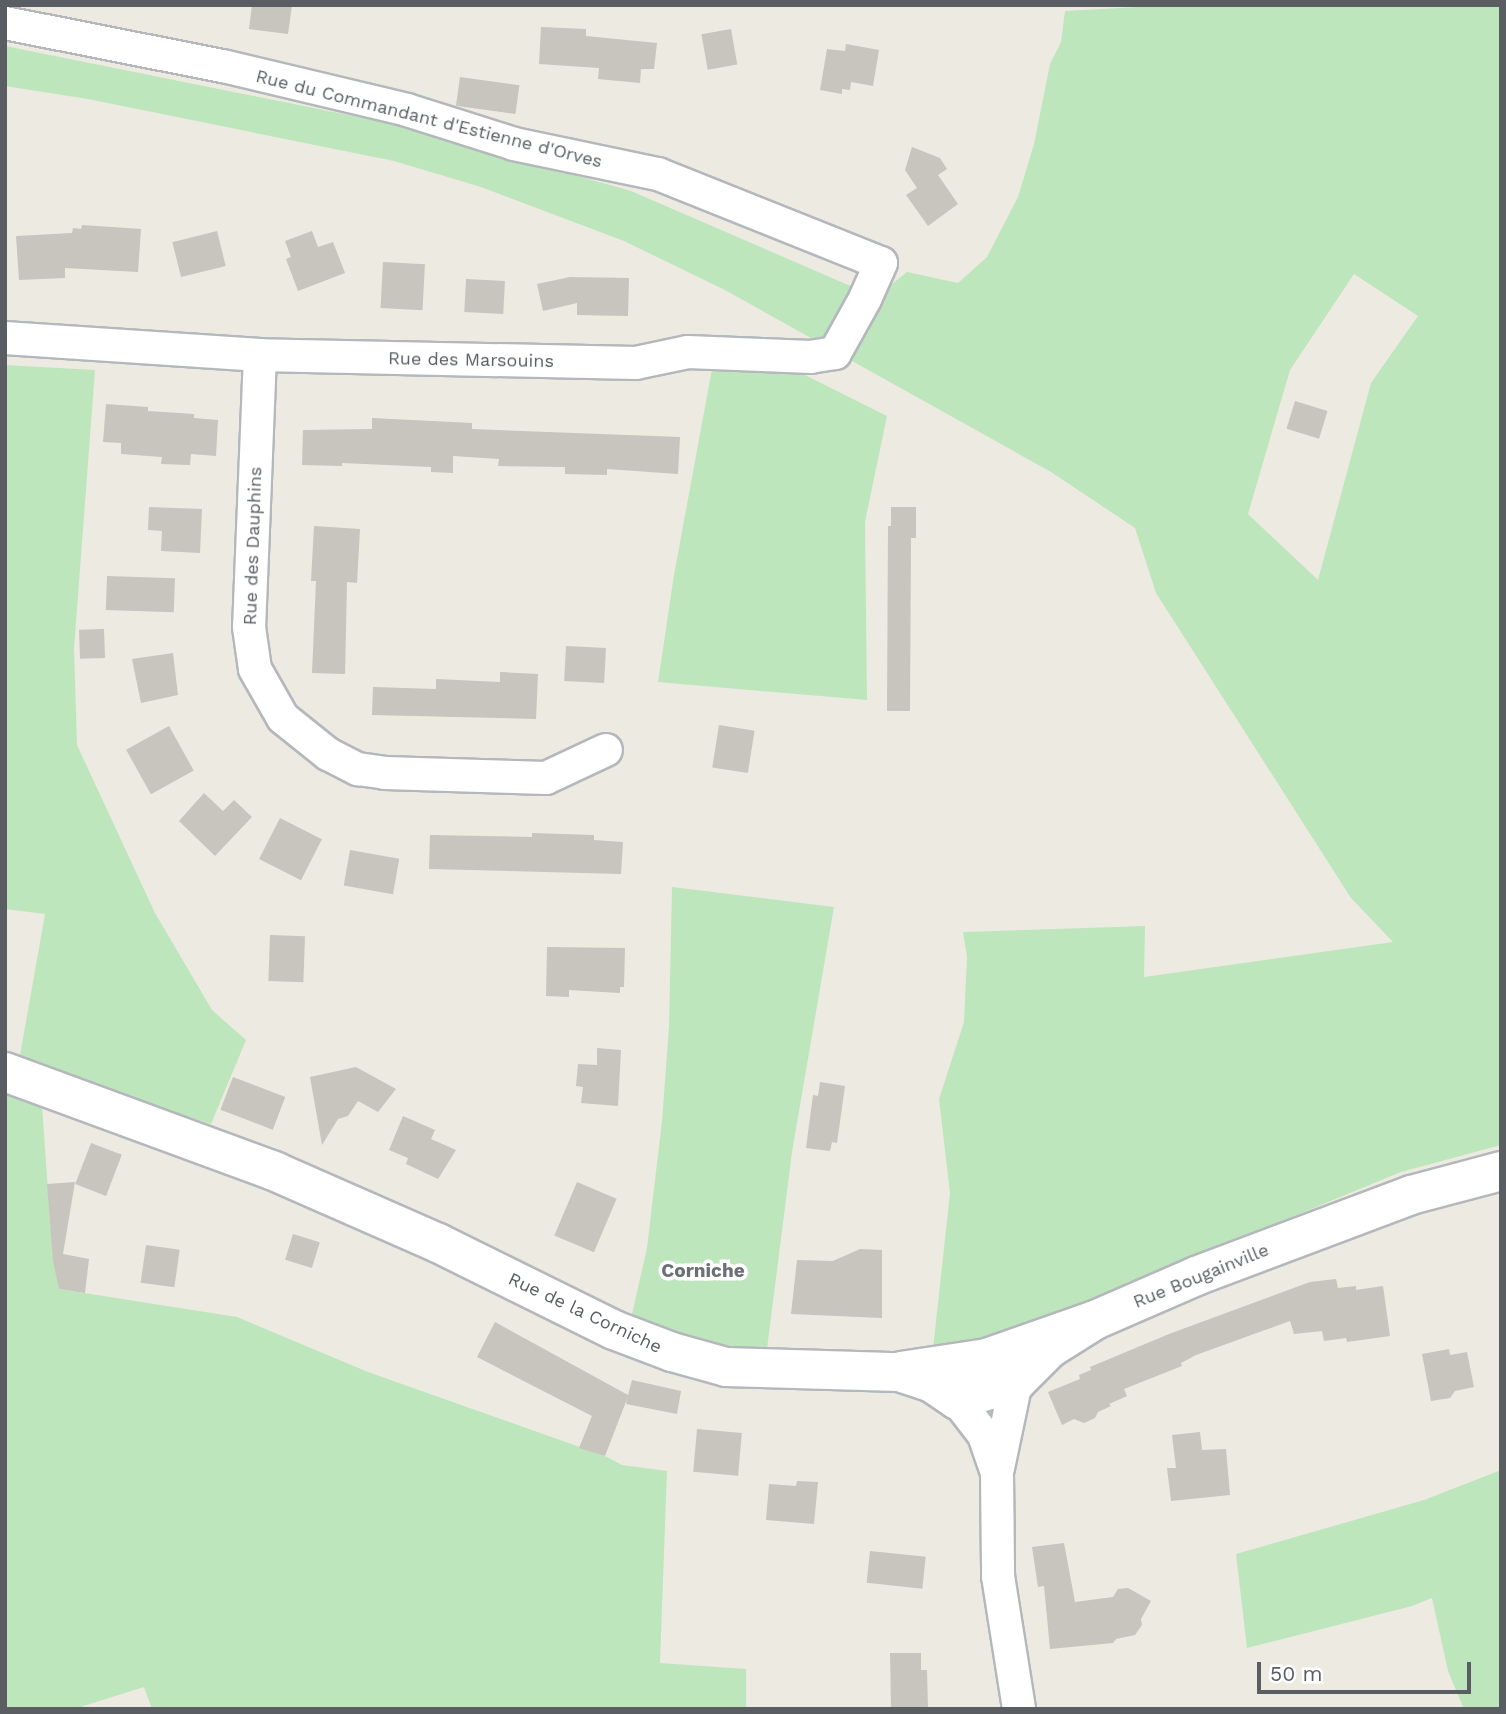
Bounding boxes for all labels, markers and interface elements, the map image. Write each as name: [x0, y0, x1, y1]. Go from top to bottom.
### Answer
street label: Rue du Commandant d'Estienne d'Orves: [254, 65, 604, 173]
street label: Rue des Marsouins: [388, 348, 554, 372]
street label: Rue des Dauphins: [239, 466, 267, 626]
street label: Rue Bougainville: [1130, 1239, 1272, 1313]
district label: Corniche: [661, 1260, 745, 1282]
street label: Rue de la Corniche: [505, 1268, 665, 1358]
scale bar: [1261, 1648, 1474, 1692]
text: 50 m: [1270, 1661, 1322, 1686]

